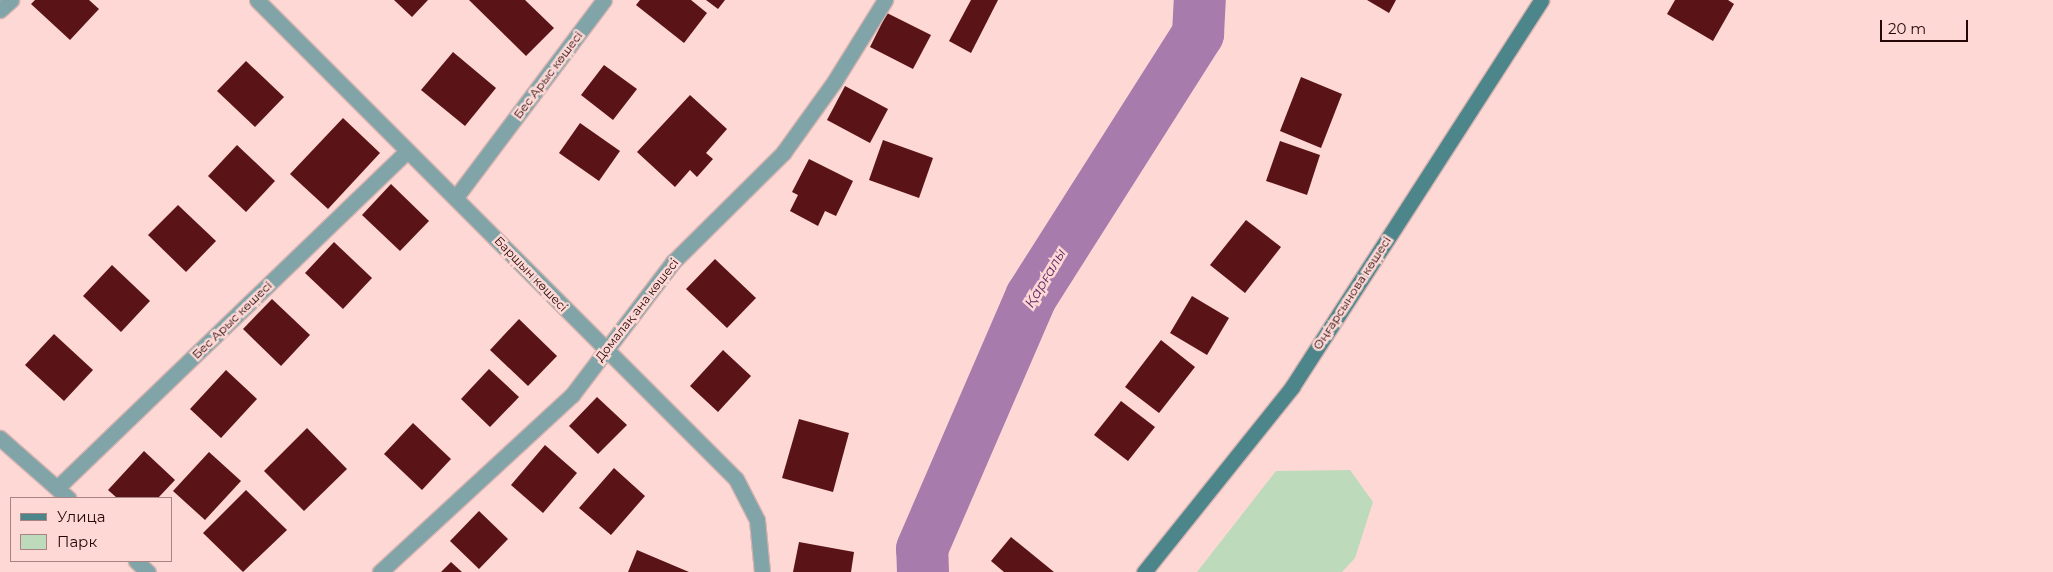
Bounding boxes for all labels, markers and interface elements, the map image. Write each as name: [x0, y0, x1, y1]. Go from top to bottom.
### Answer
scale bar: [1883, 10, 1970, 42]
text: 20 m: [1888, 19, 1926, 38]
street label: Бес Арыс көшесі: [511, 29, 585, 121]
street label: Баршын көшесі: [492, 233, 570, 315]
street label: Оңғарсынова көшесі: [1310, 234, 1394, 352]
water label: Қарғалы: [1021, 246, 1069, 310]
street label: Домалақ ана көшесі: [592, 256, 682, 364]
street label: Бес Арыс көшесі: [189, 278, 275, 362]
legend: [10, 497, 172, 562]
text: Улица: [57, 507, 105, 526]
text: Парк: [57, 532, 97, 551]

